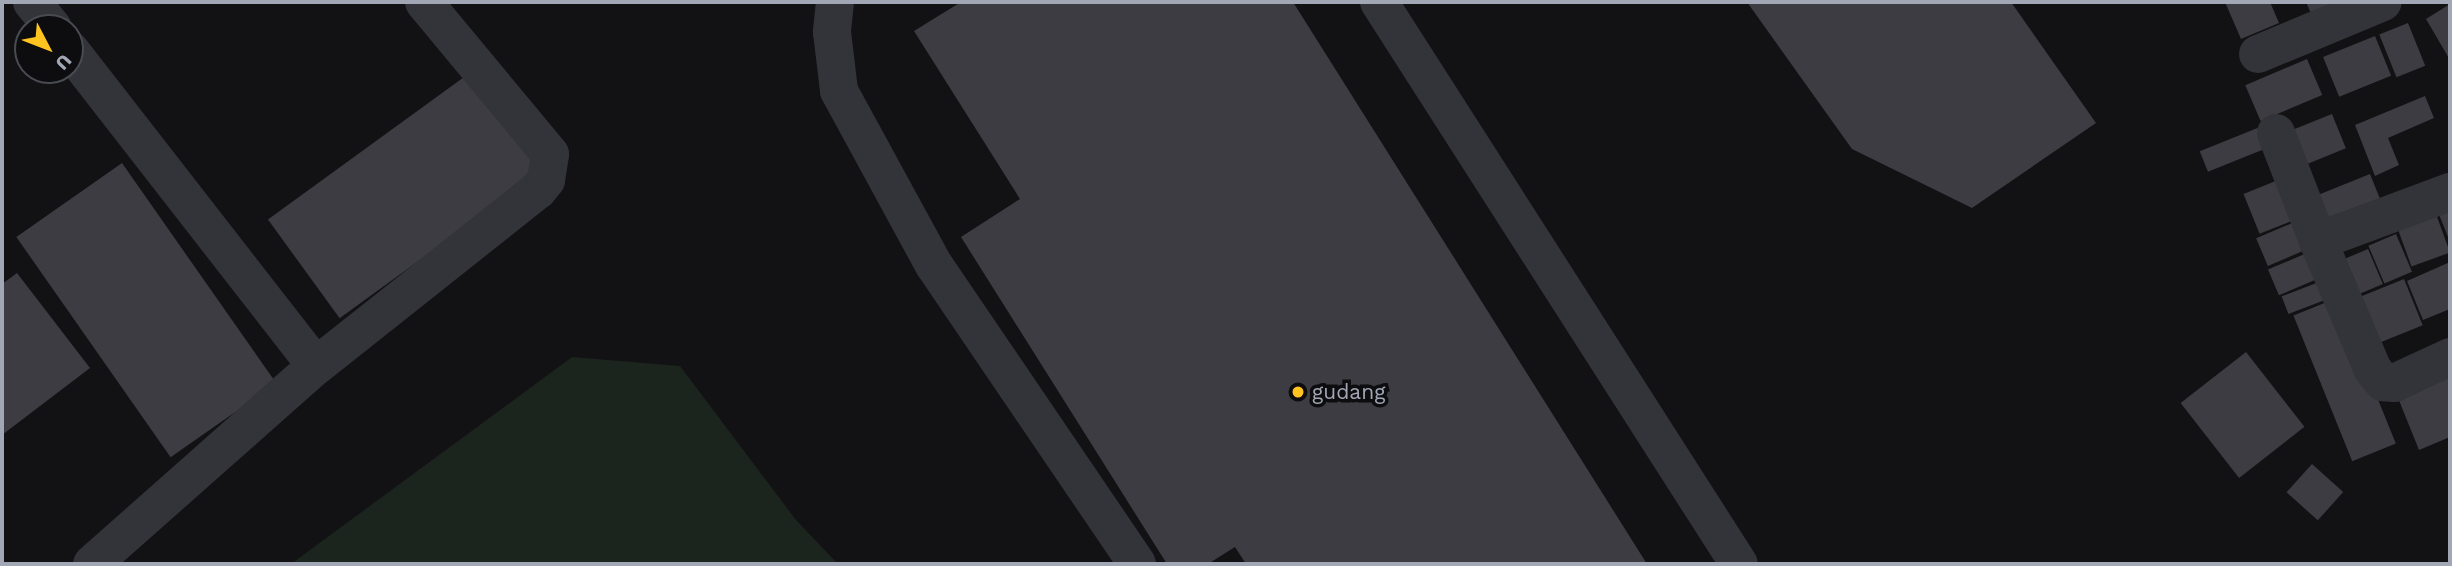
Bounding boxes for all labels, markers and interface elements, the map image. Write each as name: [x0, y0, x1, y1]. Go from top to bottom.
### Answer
north arrow: [14, 14, 84, 84]
text: U: [50, 49, 77, 75]
place label: gudang: [1312, 379, 1385, 405]
marker: gudang: [1290, 384, 1306, 400]

